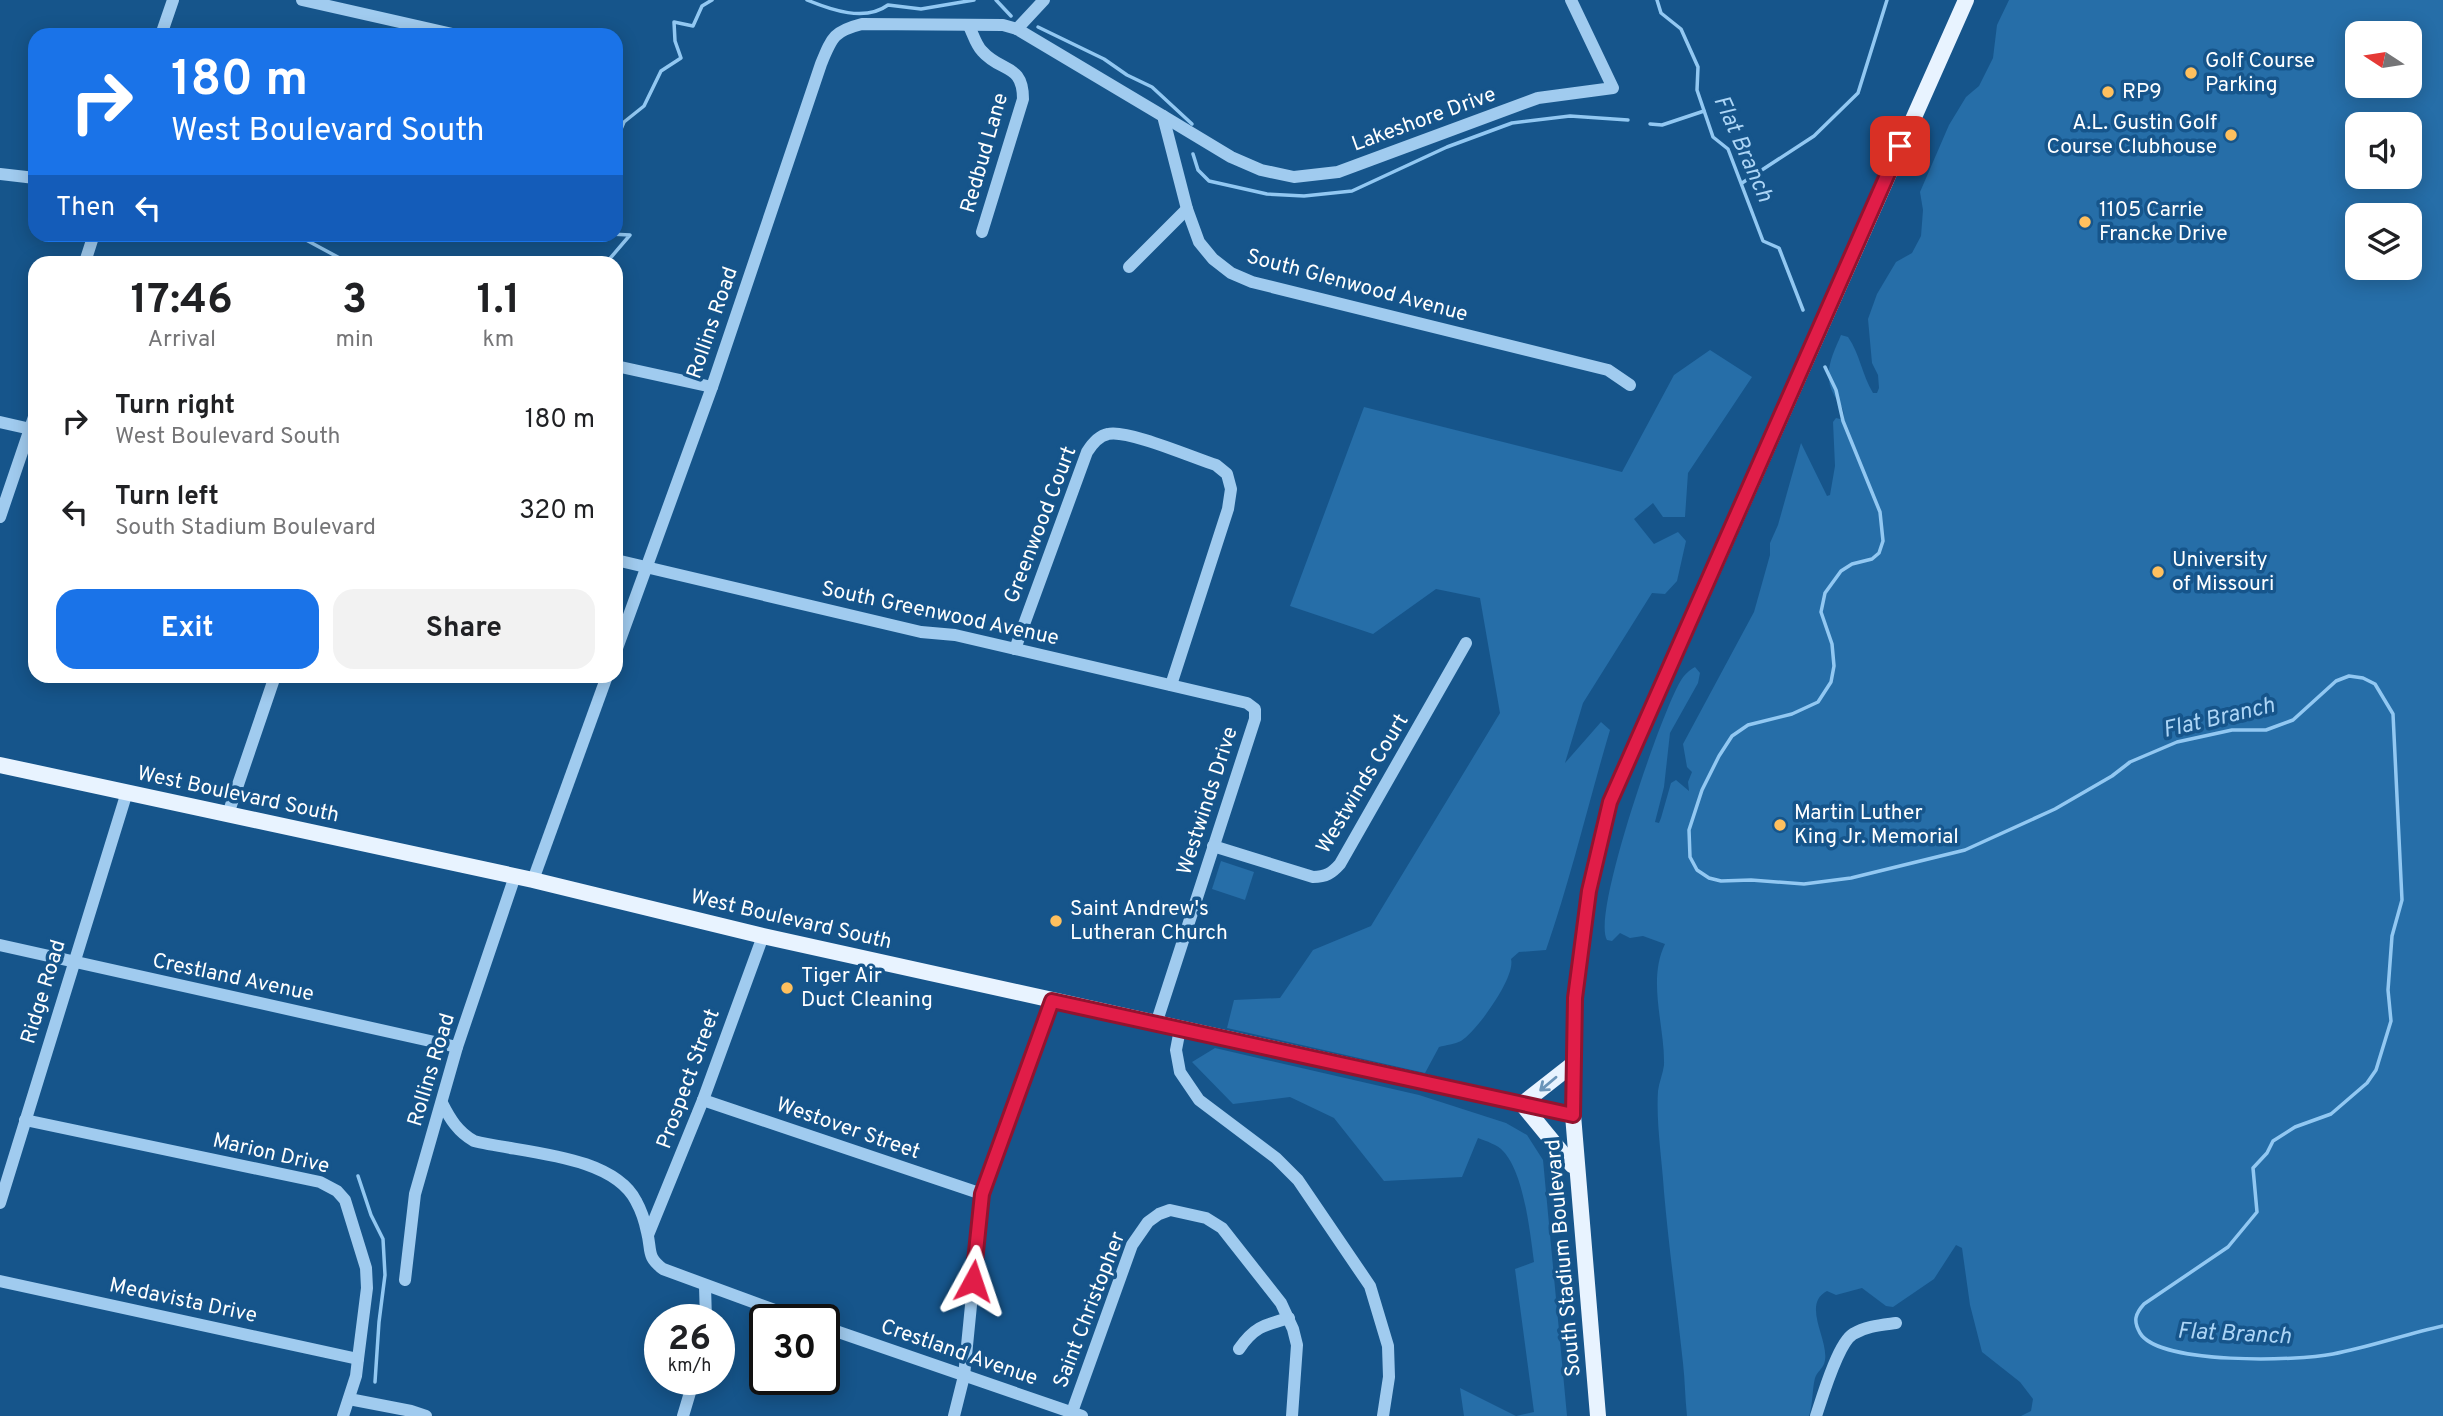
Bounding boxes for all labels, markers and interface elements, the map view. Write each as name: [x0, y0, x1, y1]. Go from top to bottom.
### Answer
north arrow: [2345, 21, 2422, 98]
map controls: [2345, 21, 2422, 280]
place label: Golf Course Parking: [2205, 48, 2315, 99]
text: 180 m: [171, 51, 308, 113]
icon: right: [56, 56, 147, 147]
marker: Golf Course Parking: [2183, 65, 2199, 81]
place label: RP9: [2122, 79, 2162, 106]
street label: Lakeshore Drive: [1348, 81, 1500, 159]
marker: RP9: [2100, 84, 2116, 100]
street label: Redbud Lane: [955, 90, 1015, 216]
water label: Flat Branch: [1706, 91, 1779, 207]
place label: A.L. Gustin Golf Course Clubhouse: [2046, 110, 2217, 161]
text: West Boulevard South: [171, 112, 485, 152]
button: sound: [2345, 112, 2422, 189]
pin: [1870, 116, 1930, 176]
icon: arrive: [1881, 127, 1919, 165]
marker: A.L. Gustin Golf Course Clubhouse: [2223, 127, 2239, 143]
icon: left: [129, 189, 167, 227]
text: Then: [56, 192, 115, 225]
place label: 1105 Carrie Francke Drive: [2099, 197, 2227, 248]
button: layers: [2345, 203, 2422, 280]
marker: 1105 Carrie Francke Drive: [2077, 214, 2093, 230]
street label: South Glenwood Avenue: [1243, 243, 1471, 329]
street label: Rollins Road: [681, 263, 745, 383]
text: 17:46: [131, 275, 233, 328]
text: 3: [342, 275, 367, 328]
text: 1.1: [476, 275, 520, 328]
text: Arrival: [147, 326, 216, 355]
text: min: [336, 326, 374, 355]
text: km: [482, 326, 514, 355]
text: Turn right: [115, 390, 235, 423]
icon: right: [56, 402, 94, 440]
text: 180 m: [525, 404, 595, 437]
text: West Boulevard South: [115, 423, 340, 452]
street label: Greenwood Court: [999, 443, 1083, 607]
text: Turn left: [115, 481, 219, 514]
icon: left: [56, 493, 94, 531]
text: 320 m: [519, 495, 595, 528]
text: South Stadium Boulevard: [115, 514, 376, 543]
place label: University of Missouri: [2172, 547, 2274, 598]
marker: University of Missouri: [2150, 564, 2166, 580]
street label: South Greenwood Avenue: [819, 576, 1061, 652]
button: Exit: [56, 589, 319, 669]
button: Share: [333, 589, 595, 669]
water label: Flat Branch: [2160, 692, 2278, 746]
street label: Westwinds Court: [1311, 709, 1415, 859]
street label: Westwinds Drive: [1171, 723, 1245, 879]
street label: West Boulevard South: [135, 760, 341, 830]
place label: Martin Luther King Jr. Memorial: [1794, 800, 1959, 851]
marker: Martin Luther King Jr. Memorial: [1772, 817, 1788, 833]
street label: West Boulevard South: [688, 884, 894, 956]
place label: Saint Andrew's Lutheran Church: [1070, 896, 1228, 947]
marker: Saint Andrew's Lutheran Church: [1048, 913, 1064, 929]
street label: Ridge Road: [15, 937, 73, 1047]
street label: Crestland Avenue: [150, 948, 316, 1008]
place label: Tiger Air Duct Cleaning: [801, 963, 933, 1014]
marker: Tiger Air Duct Cleaning: [779, 980, 795, 996]
street label: Prospect Street: [651, 1005, 727, 1153]
street label: Rollins Road: [402, 1010, 462, 1130]
one-way arrow: [1539, 1076, 1557, 1092]
street label: Westover Street: [773, 1092, 923, 1166]
street label: Marion Drive: [210, 1127, 332, 1181]
street label: South Stadium Boulevard: [1540, 1138, 1588, 1378]
street label: Saint Christopher: [1048, 1228, 1132, 1392]
position arrow: [936, 1244, 1010, 1318]
street label: Medavista Drive: [107, 1272, 259, 1330]
speed limit sign: 30: [749, 1304, 840, 1395]
street label: Crestland Avenue: [877, 1313, 1041, 1393]
text: 26: [668, 1318, 711, 1362]
water label: Flat Branch: [2176, 1318, 2292, 1352]
text: km/h: [668, 1355, 711, 1378]

